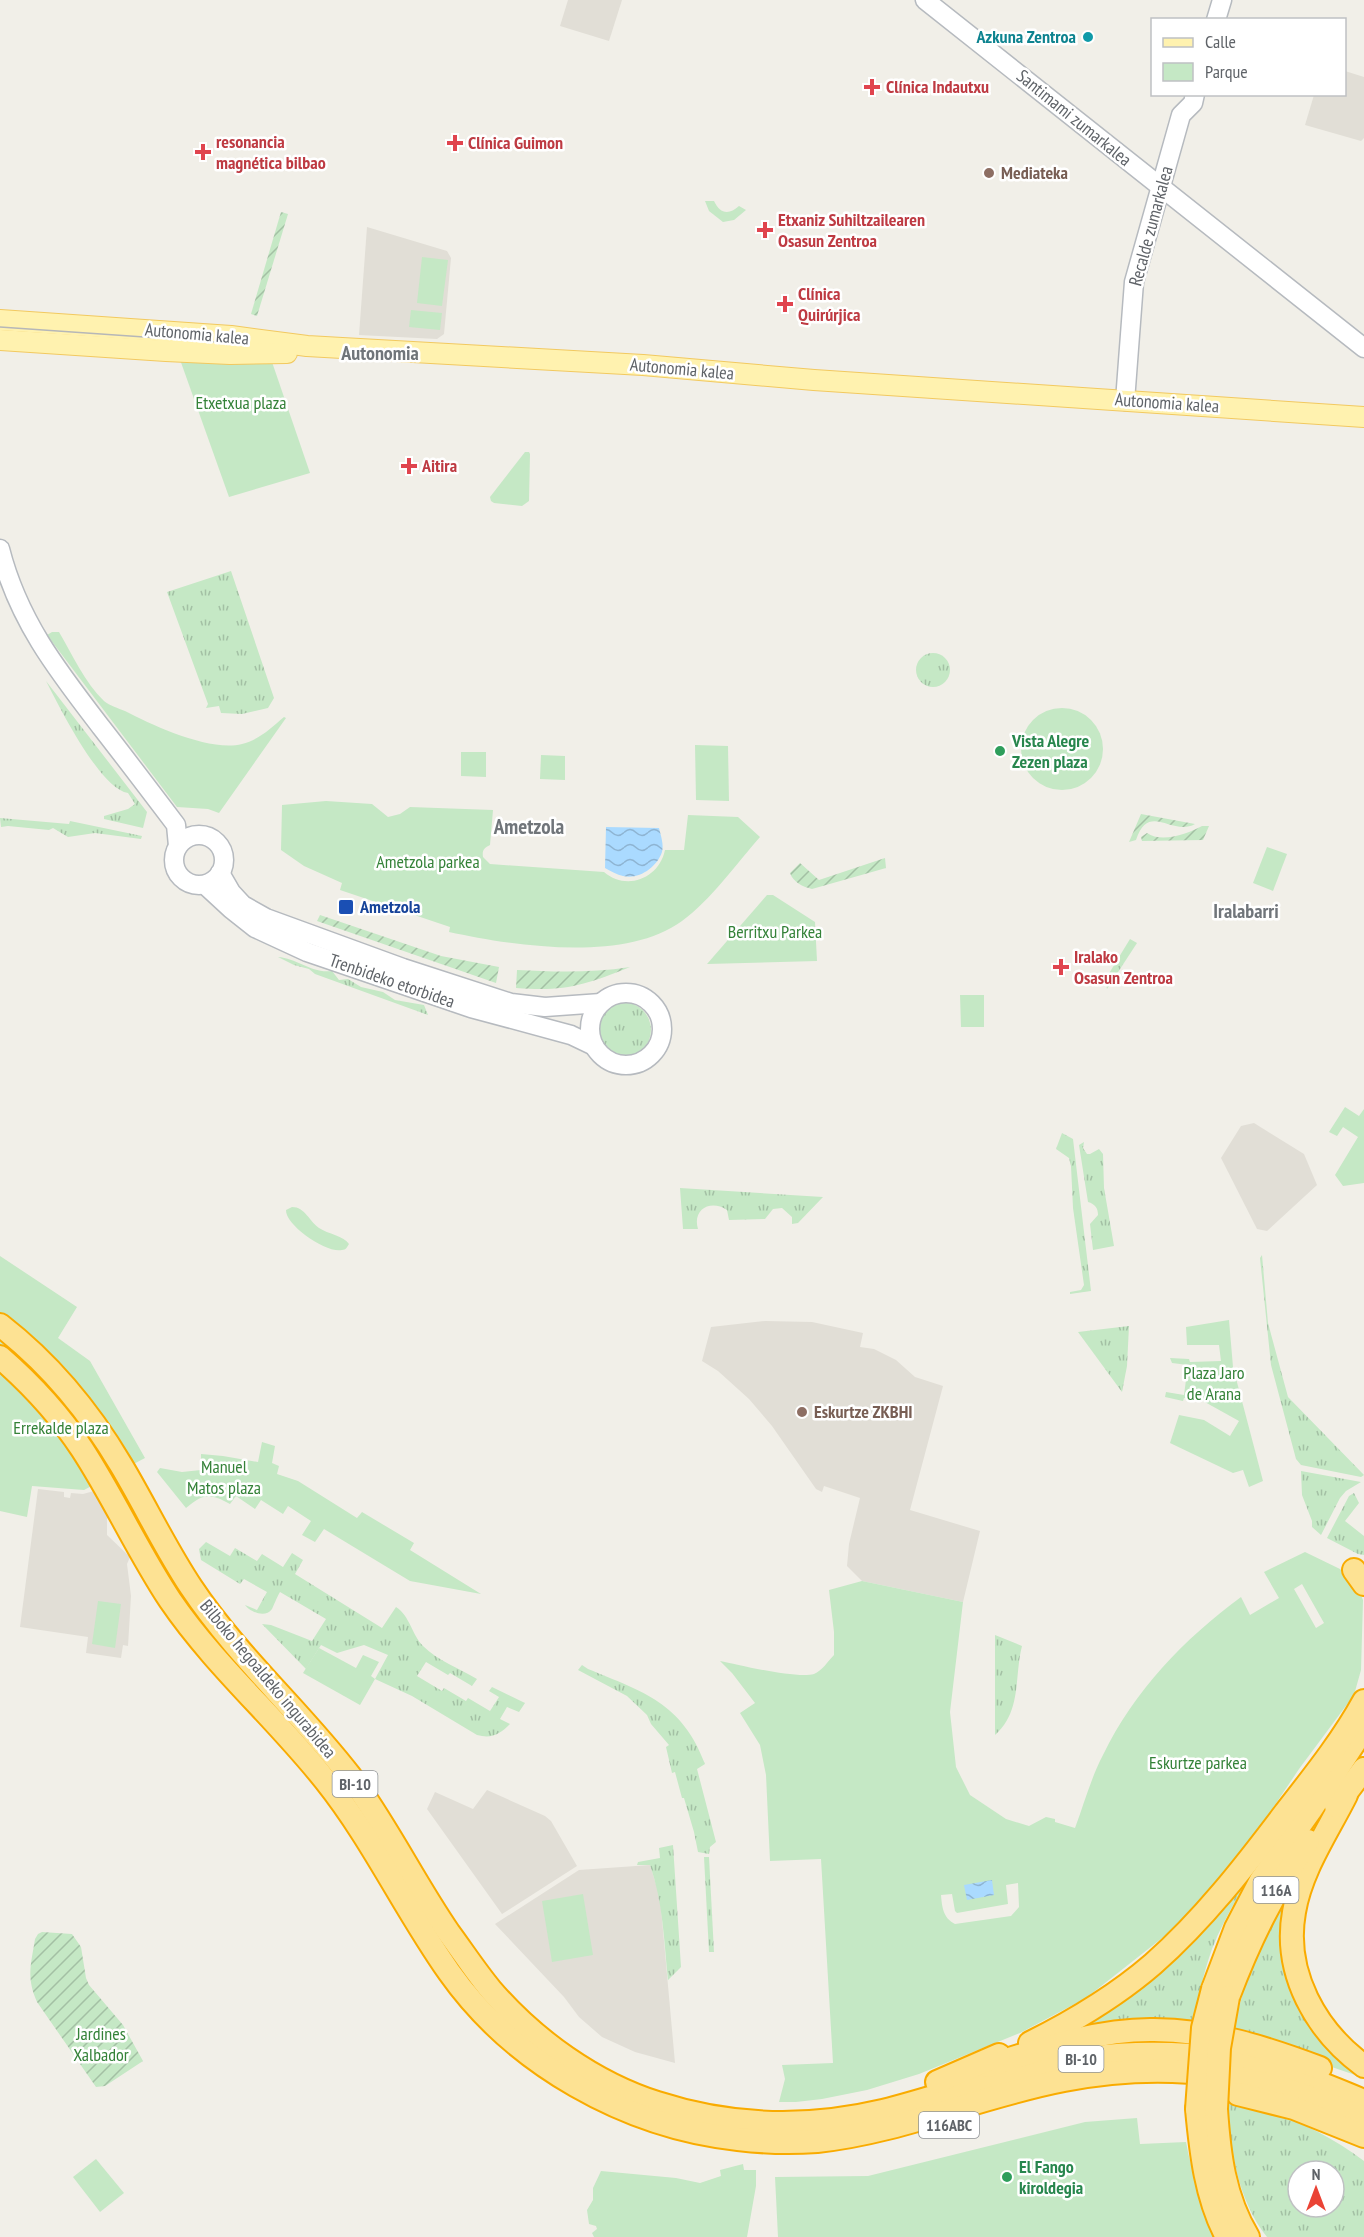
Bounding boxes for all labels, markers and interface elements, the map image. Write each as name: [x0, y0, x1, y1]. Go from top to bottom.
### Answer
legend: [1151, 18, 1346, 96]
place label: Azkuna Zentroa: [975, 25, 1076, 48]
marker: Azkuna Zentroa: [1081, 30, 1095, 44]
text: Calle: [1205, 30, 1236, 53]
text: Parque: [1205, 60, 1248, 83]
street label: Santimami zumarkalea: [1012, 64, 1136, 171]
place label: Clínica Indautxu: [886, 75, 989, 98]
marker: Clínica Indautxu: [863, 78, 881, 96]
place label: resonancia magnética bilbao: [216, 130, 326, 174]
place label: Clínica Guimon: [468, 131, 563, 154]
marker: Clínica Guimon: [446, 134, 464, 152]
marker: resonancia magnética bilbao: [194, 143, 212, 161]
place label: Mediateka: [1001, 161, 1068, 184]
street label: Recalde zumarkalea: [1123, 163, 1178, 288]
marker: Mediateka: [982, 166, 996, 180]
place label: Etxaniz Suhiltzailearen Osasun Zentroa: [778, 208, 925, 252]
marker: Etxaniz Suhiltzailearen Osasun Zentroa: [756, 221, 774, 239]
place label: Clínica Quirúrjica: [798, 282, 860, 326]
marker: Clínica Quirúrjica: [776, 295, 794, 313]
street label: Autonomia kalea: [144, 318, 250, 350]
district label: Autonomia: [340, 340, 419, 366]
street label: Autonomia kalea: [629, 353, 735, 385]
street label: Autonomia kalea: [1114, 387, 1220, 418]
park label: Etxetxua plaza: [196, 391, 286, 414]
place label: Aitira: [421, 454, 457, 477]
marker: Aitira: [400, 457, 418, 475]
place label: Vista Alegre Zezen plaza: [1011, 729, 1089, 773]
marker: Vista Alegre Zezen plaza: [993, 744, 1007, 758]
district label: Ametzola: [493, 813, 565, 840]
park label: Ametzola parkea: [376, 850, 480, 873]
place label: Ametzola: [359, 895, 420, 918]
marker: Ametzola: [337, 898, 355, 916]
district label: Iralabarri: [1213, 898, 1279, 924]
park label: Berritxu Parkea: [728, 920, 822, 943]
place label: Iralako Osasun Zentroa: [1074, 945, 1173, 989]
street label: Trenbideko etorbidea: [326, 948, 458, 1013]
marker: Iralako Osasun Zentroa: [1052, 958, 1070, 976]
park label: Plaza Jaro de Arana: [1183, 1361, 1245, 1405]
place label: Eskurtze ZKBHI: [814, 1400, 913, 1423]
marker: Eskurtze ZKBHI: [795, 1405, 809, 1419]
park label: Errekalde plaza: [13, 1416, 109, 1439]
park label: Manuel Matos plaza: [187, 1455, 261, 1499]
street label: Bilboko hegoaldeko ingurabidea: [195, 1595, 341, 1763]
park label: Eskurtze parkea: [1149, 1751, 1247, 1774]
road number: BI-10: [332, 1771, 378, 1797]
road number: 116A: [1254, 1877, 1298, 1903]
park label: Jardines Xalbador: [73, 2022, 129, 2066]
road number: BI-10: [1058, 2046, 1104, 2072]
road number: 116ABC: [919, 2112, 979, 2138]
place label: El Fango kiroldegia: [1019, 2155, 1083, 2199]
north arrow: [1286, 2159, 1346, 2219]
text: N: [1312, 2164, 1320, 2184]
marker: El Fango kiroldegia: [1000, 2170, 1014, 2184]

